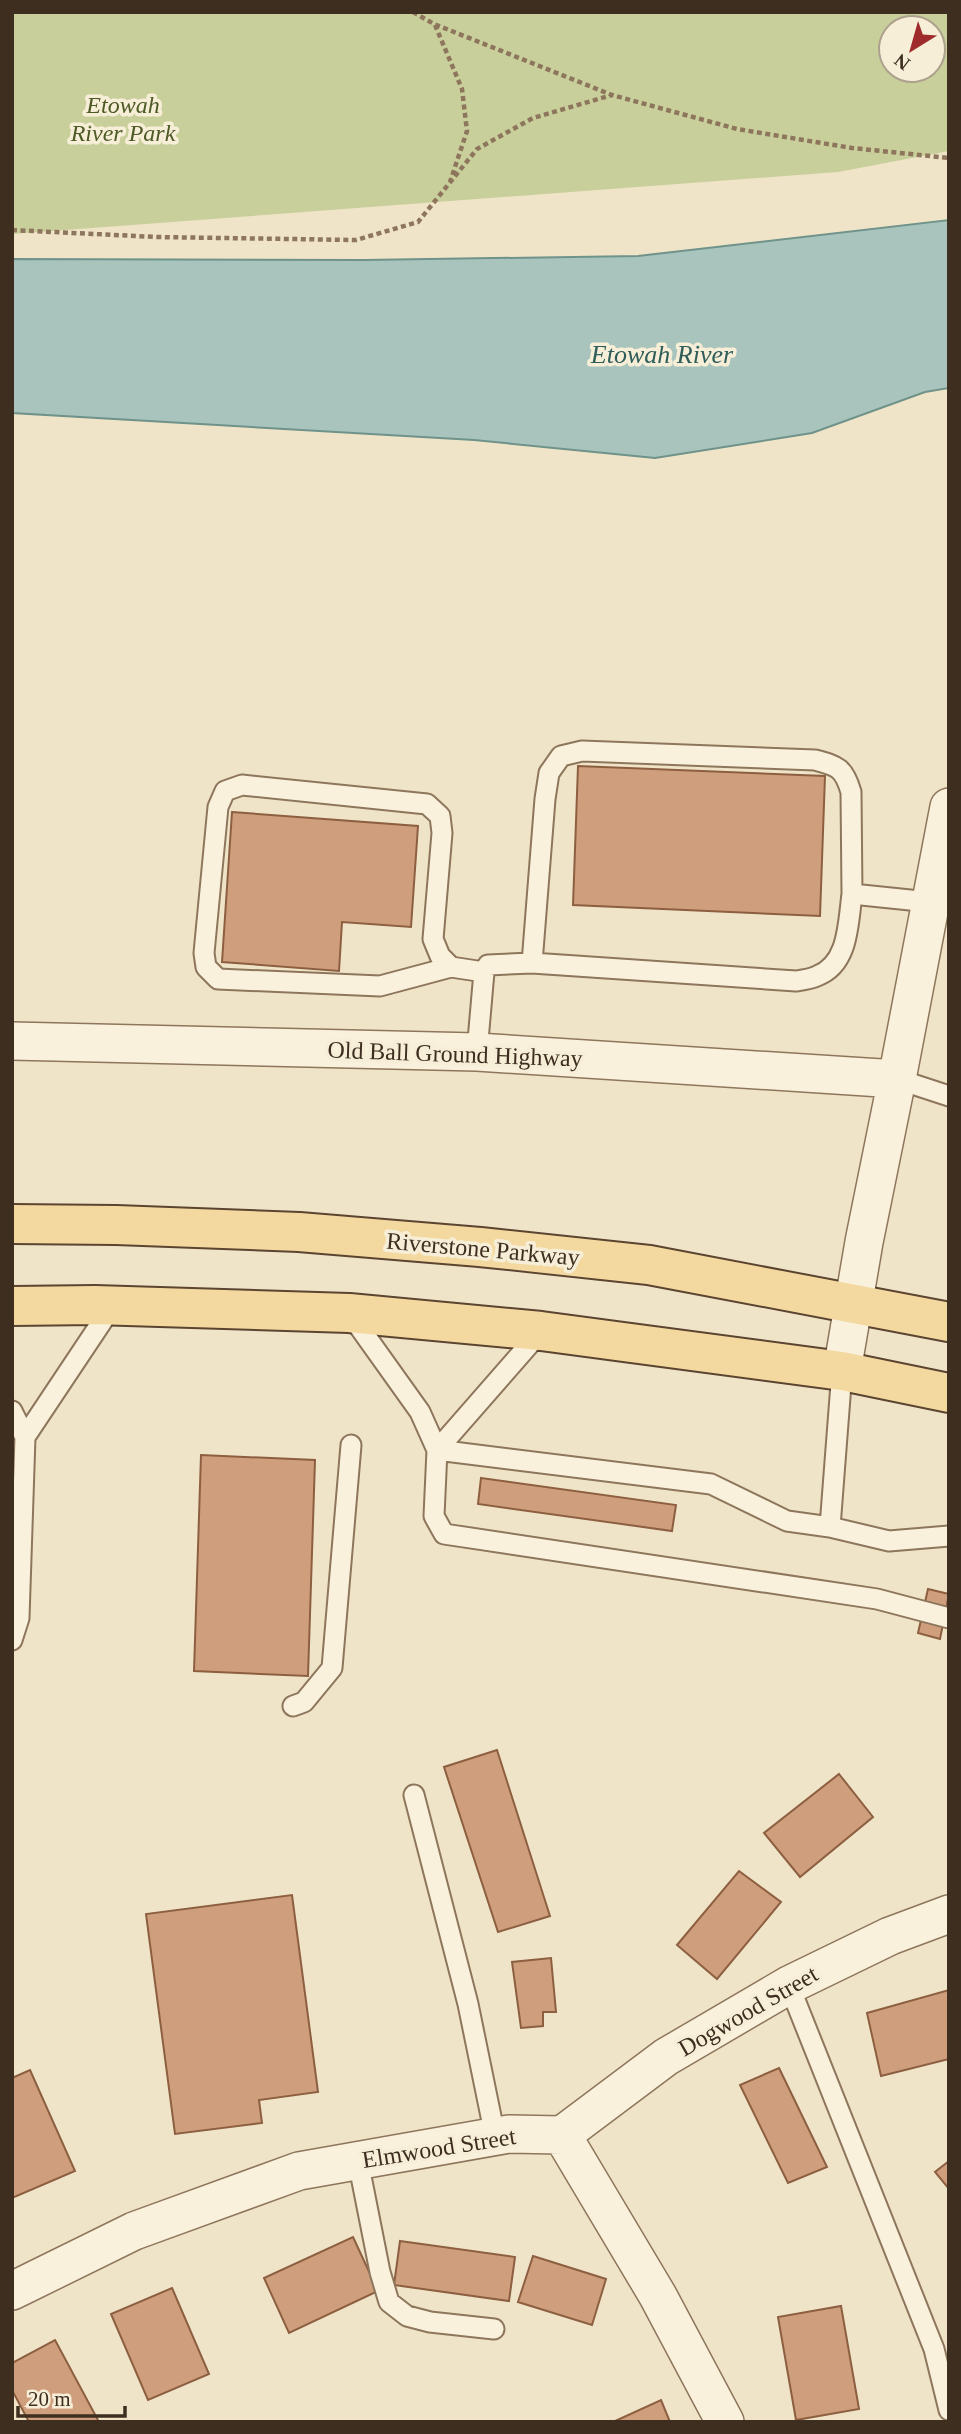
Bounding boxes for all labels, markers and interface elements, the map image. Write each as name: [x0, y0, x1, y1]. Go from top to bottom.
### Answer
north arrow: [877, 14, 947, 84]
text: N: [890, 49, 914, 75]
park label: Etowah River Park: [70, 92, 176, 146]
water label: Etowah River: [590, 340, 734, 369]
street label: Old Ball Ground Highway: [327, 1037, 583, 1071]
street label: Riverstone Parkway: [385, 1228, 581, 1270]
street label: Dogwood Street: [674, 1960, 823, 2061]
street label: Elmwood Street: [360, 2123, 518, 2173]
scale bar: [18, 2374, 124, 2418]
text: 20 m: [28, 2387, 71, 2411]

